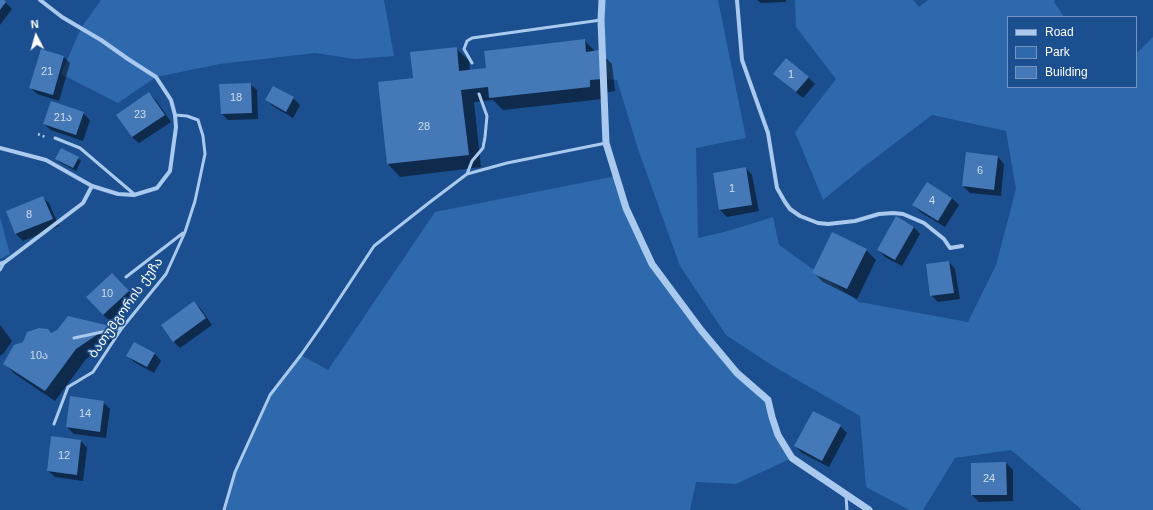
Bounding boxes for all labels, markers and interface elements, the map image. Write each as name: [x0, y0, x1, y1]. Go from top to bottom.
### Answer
north arrow: [16, 16, 56, 56]
legend: [1007, 16, 1137, 88]
text: N: [30, 18, 39, 30]
text: Road: [1045, 25, 1074, 39]
text: Park: [1045, 45, 1070, 59]
house number: 21: [41, 65, 53, 79]
text: Building: [1045, 65, 1088, 79]
house number: 1: [788, 68, 794, 82]
house number: 18: [230, 91, 242, 105]
house number: 23: [134, 108, 146, 122]
house number: 21ა: [54, 111, 72, 125]
house number: 28: [418, 120, 430, 134]
house number: 6: [977, 164, 983, 178]
house number: 1: [729, 182, 735, 196]
house number: 4: [929, 194, 935, 208]
house number: 8: [26, 208, 32, 222]
street label: ბათუმგორის ქუჩა: [85, 255, 167, 361]
house number: 10: [101, 287, 113, 301]
house number: 10ა: [30, 349, 48, 363]
house number: 14: [79, 407, 91, 421]
house number: 12: [58, 449, 70, 463]
house number: 24: [983, 472, 995, 486]

